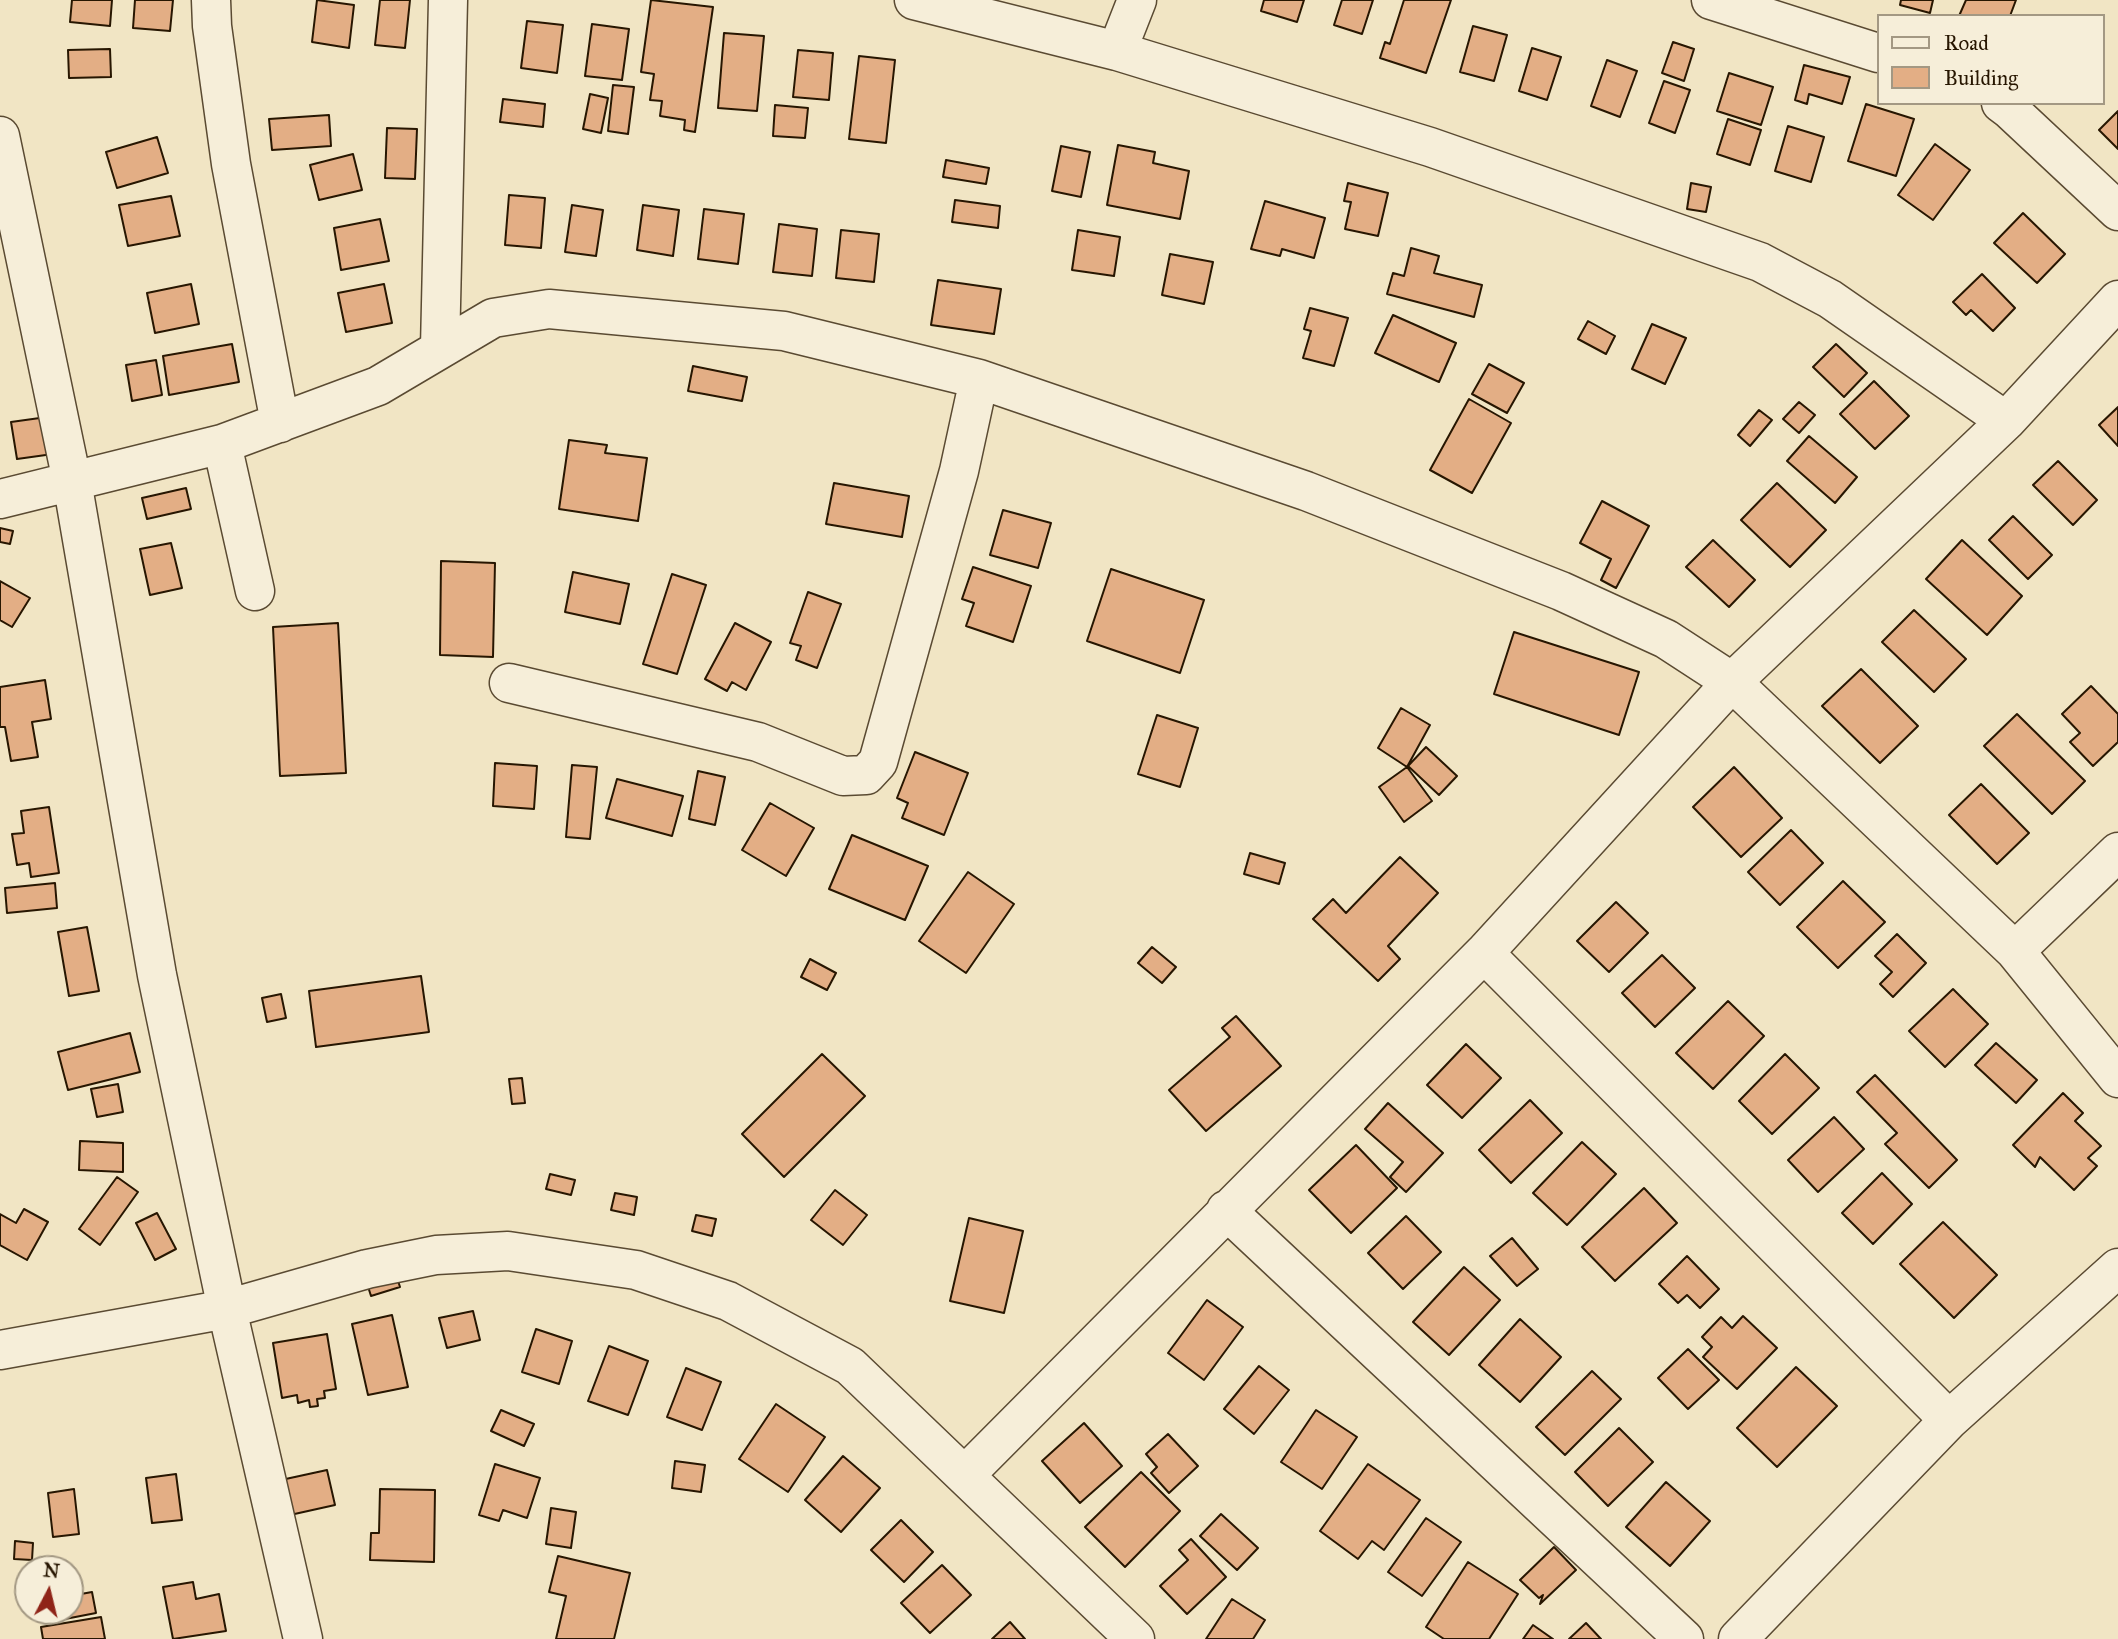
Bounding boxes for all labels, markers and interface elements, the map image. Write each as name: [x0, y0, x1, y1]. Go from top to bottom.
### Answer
legend: [1876, 14, 2104, 105]
text: Road: [1944, 30, 1989, 56]
text: Building: [1944, 65, 2018, 91]
north arrow: [14, 1555, 84, 1625]
text: N: [42, 1558, 61, 1583]

